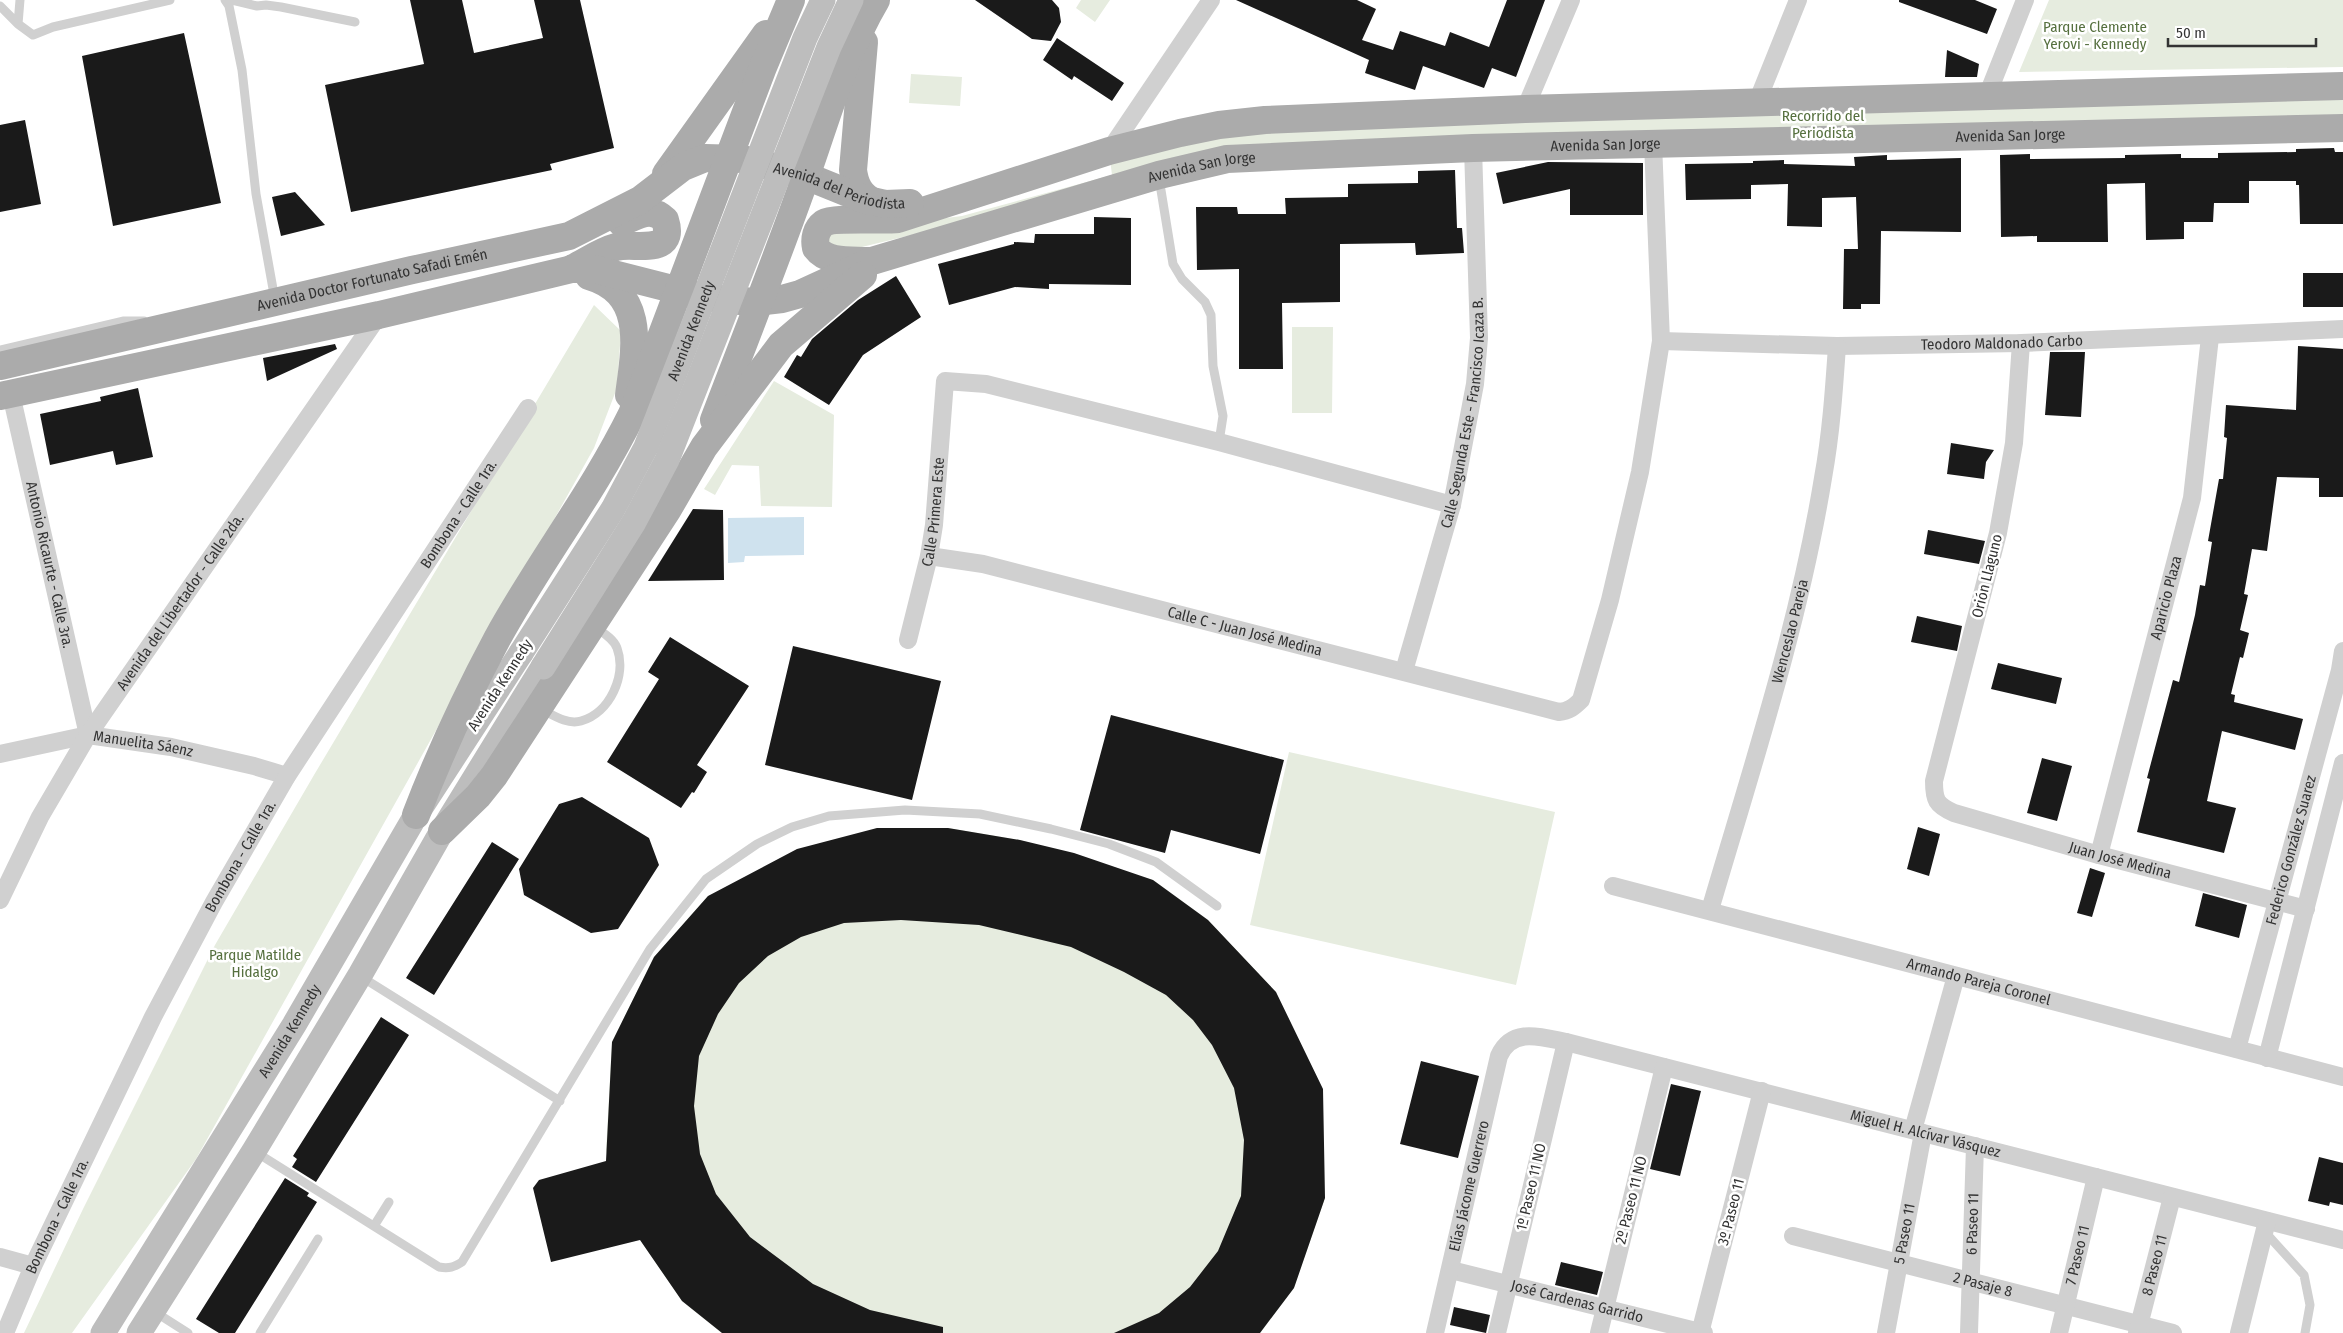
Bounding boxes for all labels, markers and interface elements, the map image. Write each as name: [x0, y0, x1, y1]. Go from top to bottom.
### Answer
scale bar: [2168, 15, 2316, 47]
park label: Parque Clemente Yerovi - Kennedy: [2043, 18, 2147, 53]
text: 50 m: [2176, 24, 2206, 42]
park label: Recorrido del Periodista: [1782, 107, 1864, 142]
street label: Avenida San Jorge: [1955, 125, 2066, 146]
street label: Avenida San Jorge: [1550, 135, 1661, 155]
street label: Avenida San Jorge: [1145, 149, 1256, 187]
street label: Avenida del Periodista: [771, 159, 906, 213]
street label: Avenida Doctor Fortunato Safadi Emén: [255, 245, 489, 315]
street label: Avenida Kennedy: [664, 278, 719, 383]
street label: Calle Segunda Este - Francisco Icaza B.: [1437, 297, 1488, 530]
street label: Teodoro Maldonado Carbo: [1921, 331, 2083, 354]
street label: Bombona - Calle 1ra.: [417, 456, 501, 572]
street label: Calle Primera Este: [918, 456, 948, 569]
street label: Antonio Ricaurte - Calle 3ra.: [22, 480, 77, 650]
street label: Avenida del Libertador - Calle 2da.: [113, 510, 248, 694]
street label: Orión Llaguno: [1968, 532, 2006, 620]
street label: Aparicio Plaza: [2147, 554, 2186, 641]
street label: Wenceslao Pareja: [1768, 577, 1812, 685]
street label: Calle C - Juan José Medina: [1166, 603, 1324, 660]
street label: Avenida Kennedy: [464, 636, 536, 734]
street label: Manuelita Sáenz: [92, 727, 195, 761]
street label: Federico González Suarez: [2262, 773, 2320, 927]
street label: Bombona - Calle 1ra.: [201, 797, 280, 915]
street label: Juan José Medina: [2067, 838, 2173, 883]
park label: Parque Matilde Hidalgo: [209, 946, 301, 981]
street label: Armando Pareja Coronel: [1905, 954, 2053, 1009]
street label: Avenida Kennedy: [255, 981, 325, 1081]
street label: Miguel H. Alcívar Vásquez: [1848, 1106, 2003, 1161]
street label: Elías Jácome Guerrero: [1445, 1118, 1493, 1253]
street label: 1º Paseo 11 NO: [1512, 1141, 1550, 1233]
street label: 2º Paseo 11 NO: [1611, 1154, 1651, 1246]
street label: Bombona - Calle 1ra.: [22, 1155, 93, 1277]
street label: 3º Paseo 11: [1714, 1177, 1748, 1247]
street label: 6 Paseo 11: [1963, 1193, 1982, 1255]
street label: 5 Paseo 11: [1890, 1202, 1919, 1266]
street label: 7 Paseo 11: [2062, 1224, 2093, 1287]
street label: 8 Paseo 11: [2138, 1233, 2171, 1298]
street label: 2 Pasaje 8: [1951, 1268, 2014, 1301]
street label: José Cardenas Garrido: [1509, 1276, 1645, 1327]

